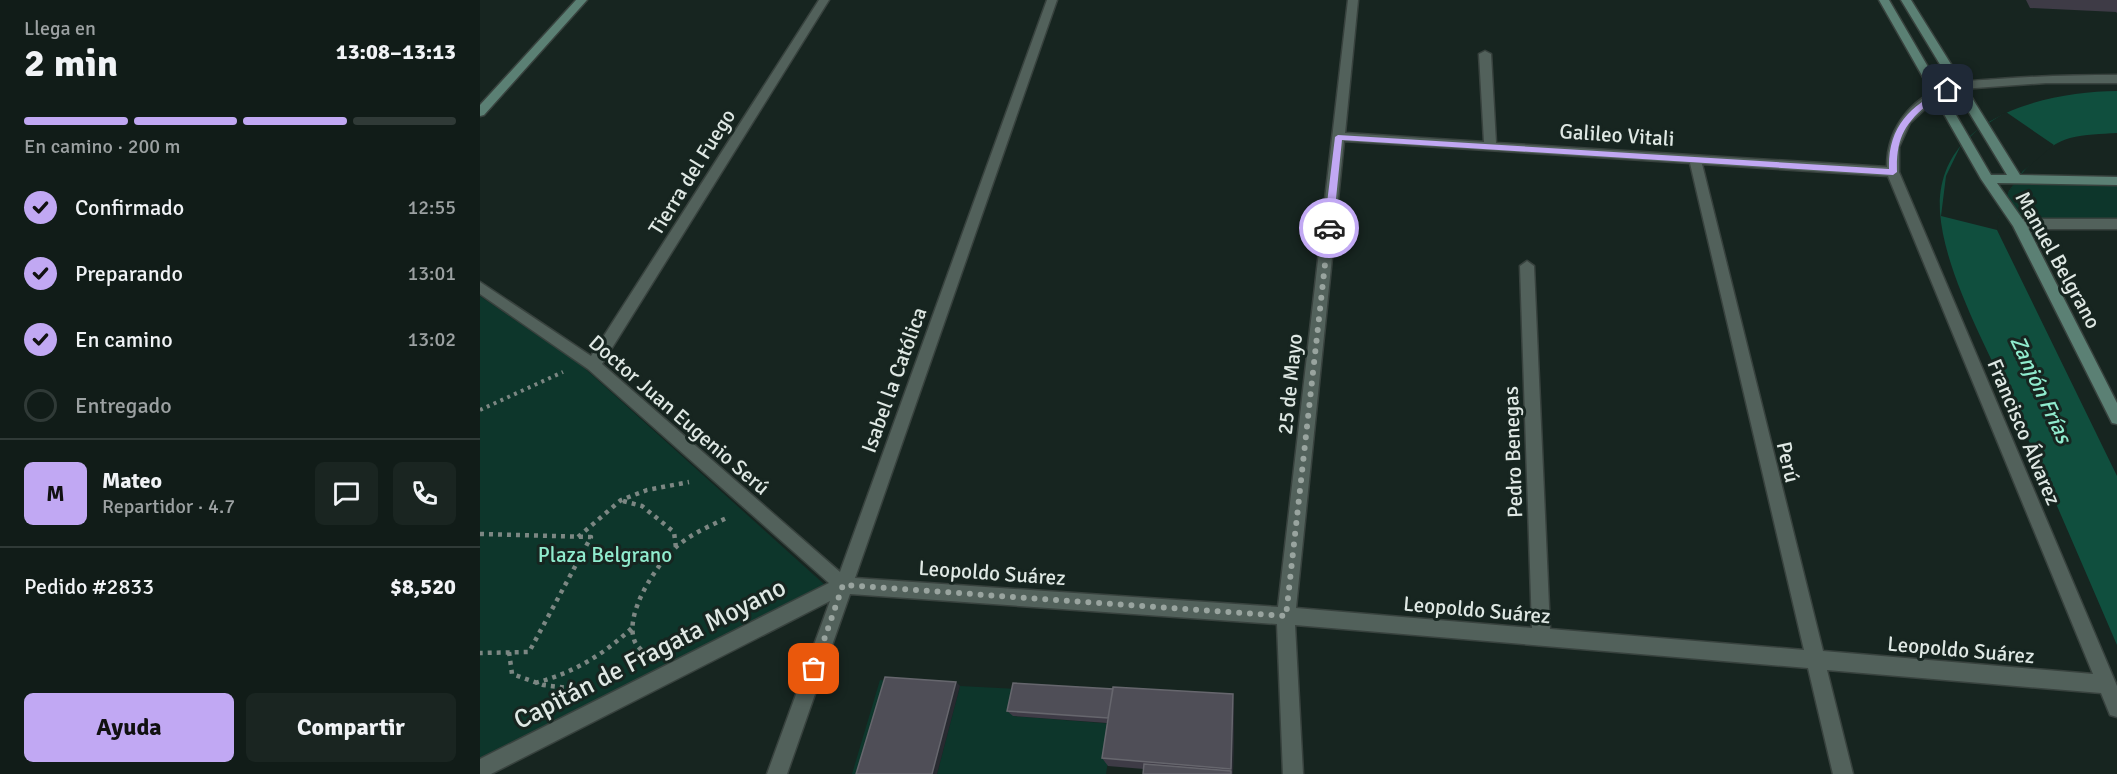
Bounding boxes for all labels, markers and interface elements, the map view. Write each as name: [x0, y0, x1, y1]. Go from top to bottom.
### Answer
text: Llega en: [24, 16, 96, 41]
text: 13:08–13:13: [336, 38, 456, 65]
text: 2 min: [24, 39, 118, 87]
pin: [1922, 64, 1973, 115]
icon: home: [1931, 73, 1964, 106]
street label: Tierra del Fuego: [643, 104, 741, 240]
street label: Galileo Vitali: [1559, 118, 1675, 152]
text: En camino · 200 m: [24, 134, 181, 159]
street label: Manuel Belgrano: [2010, 187, 2106, 333]
icon: check: [24, 191, 57, 224]
text: Confirmado: [75, 194, 184, 221]
text: 12:55: [407, 195, 456, 220]
courier: [1299, 198, 1359, 258]
icon: car: [1313, 212, 1346, 245]
icon: check: [24, 257, 57, 290]
text: Preparando: [75, 260, 183, 287]
text: 13:01: [407, 261, 456, 286]
street label: Isabel la Católica: [856, 304, 932, 456]
icon: check: [24, 323, 57, 356]
text: En camino: [75, 326, 173, 353]
text: 13:02: [407, 327, 456, 352]
street label: Doctor Juan Eugenio Serú: [583, 329, 775, 501]
water label: Zanjón Frías: [2004, 331, 2079, 449]
street label: 25 de Mayo: [1272, 332, 1308, 436]
street label: Francisco Álvarez: [1981, 355, 2067, 509]
street label: Pedro Benegas: [1498, 386, 1528, 518]
text: Entregado: [75, 392, 172, 419]
street label: Perú: [1771, 439, 1805, 485]
button: chat: [315, 462, 378, 525]
button: phone: [393, 462, 456, 525]
text: Mateo: [102, 467, 162, 494]
text: M: [46, 480, 65, 507]
text: Repartidor · 4.7: [102, 494, 235, 519]
park label: Plaza Belgrano: [538, 542, 672, 568]
street label: Leopoldo Suárez: [917, 555, 1067, 591]
street label: Capitán de Fragata Moyano: [509, 571, 791, 737]
text: Pedido #2833: [24, 573, 154, 600]
text: $8,520: [390, 573, 456, 600]
street label: Leopoldo Suárez: [1402, 591, 1552, 629]
street label: Leopoldo Suárez: [1886, 631, 2036, 669]
pin: [788, 643, 839, 694]
icon: bag: [797, 652, 830, 685]
button: Ayuda: [24, 693, 234, 762]
button: Compartir: [246, 693, 456, 762]

